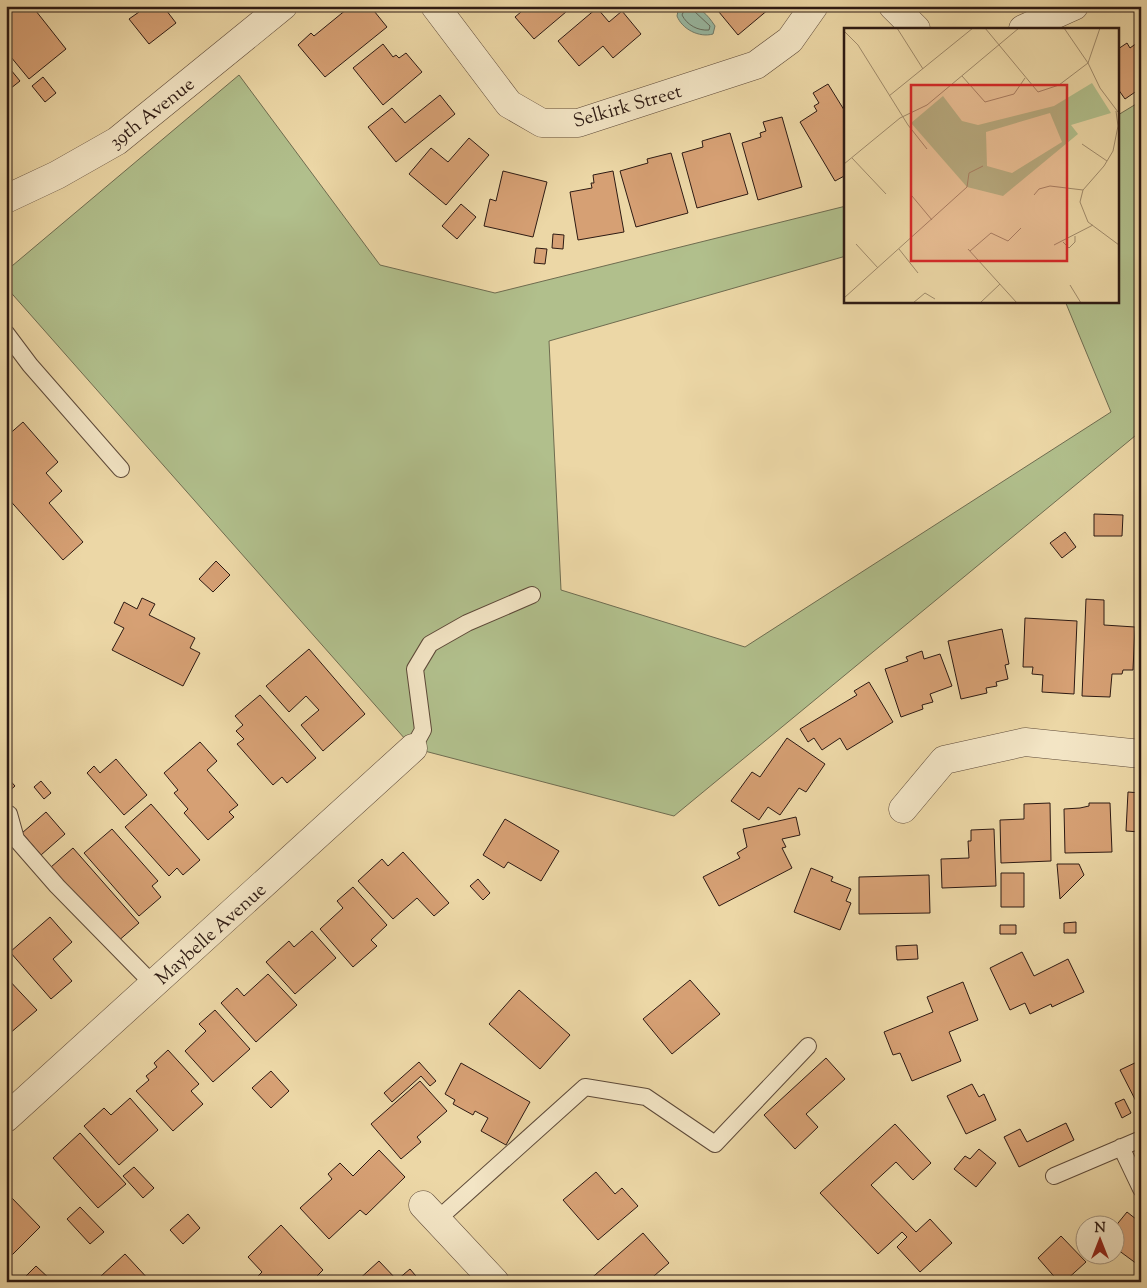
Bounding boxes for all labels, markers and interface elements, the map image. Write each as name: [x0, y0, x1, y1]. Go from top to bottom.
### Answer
inset map: [844, 28, 1120, 302]
street label: 39th Avenue: [104, 72, 201, 156]
street label: Selkirk Street: [570, 79, 686, 136]
street label: Maybelle Avenue: [150, 877, 273, 992]
north arrow: [1074, 1216, 1124, 1266]
text: N: [1094, 1219, 1106, 1239]

